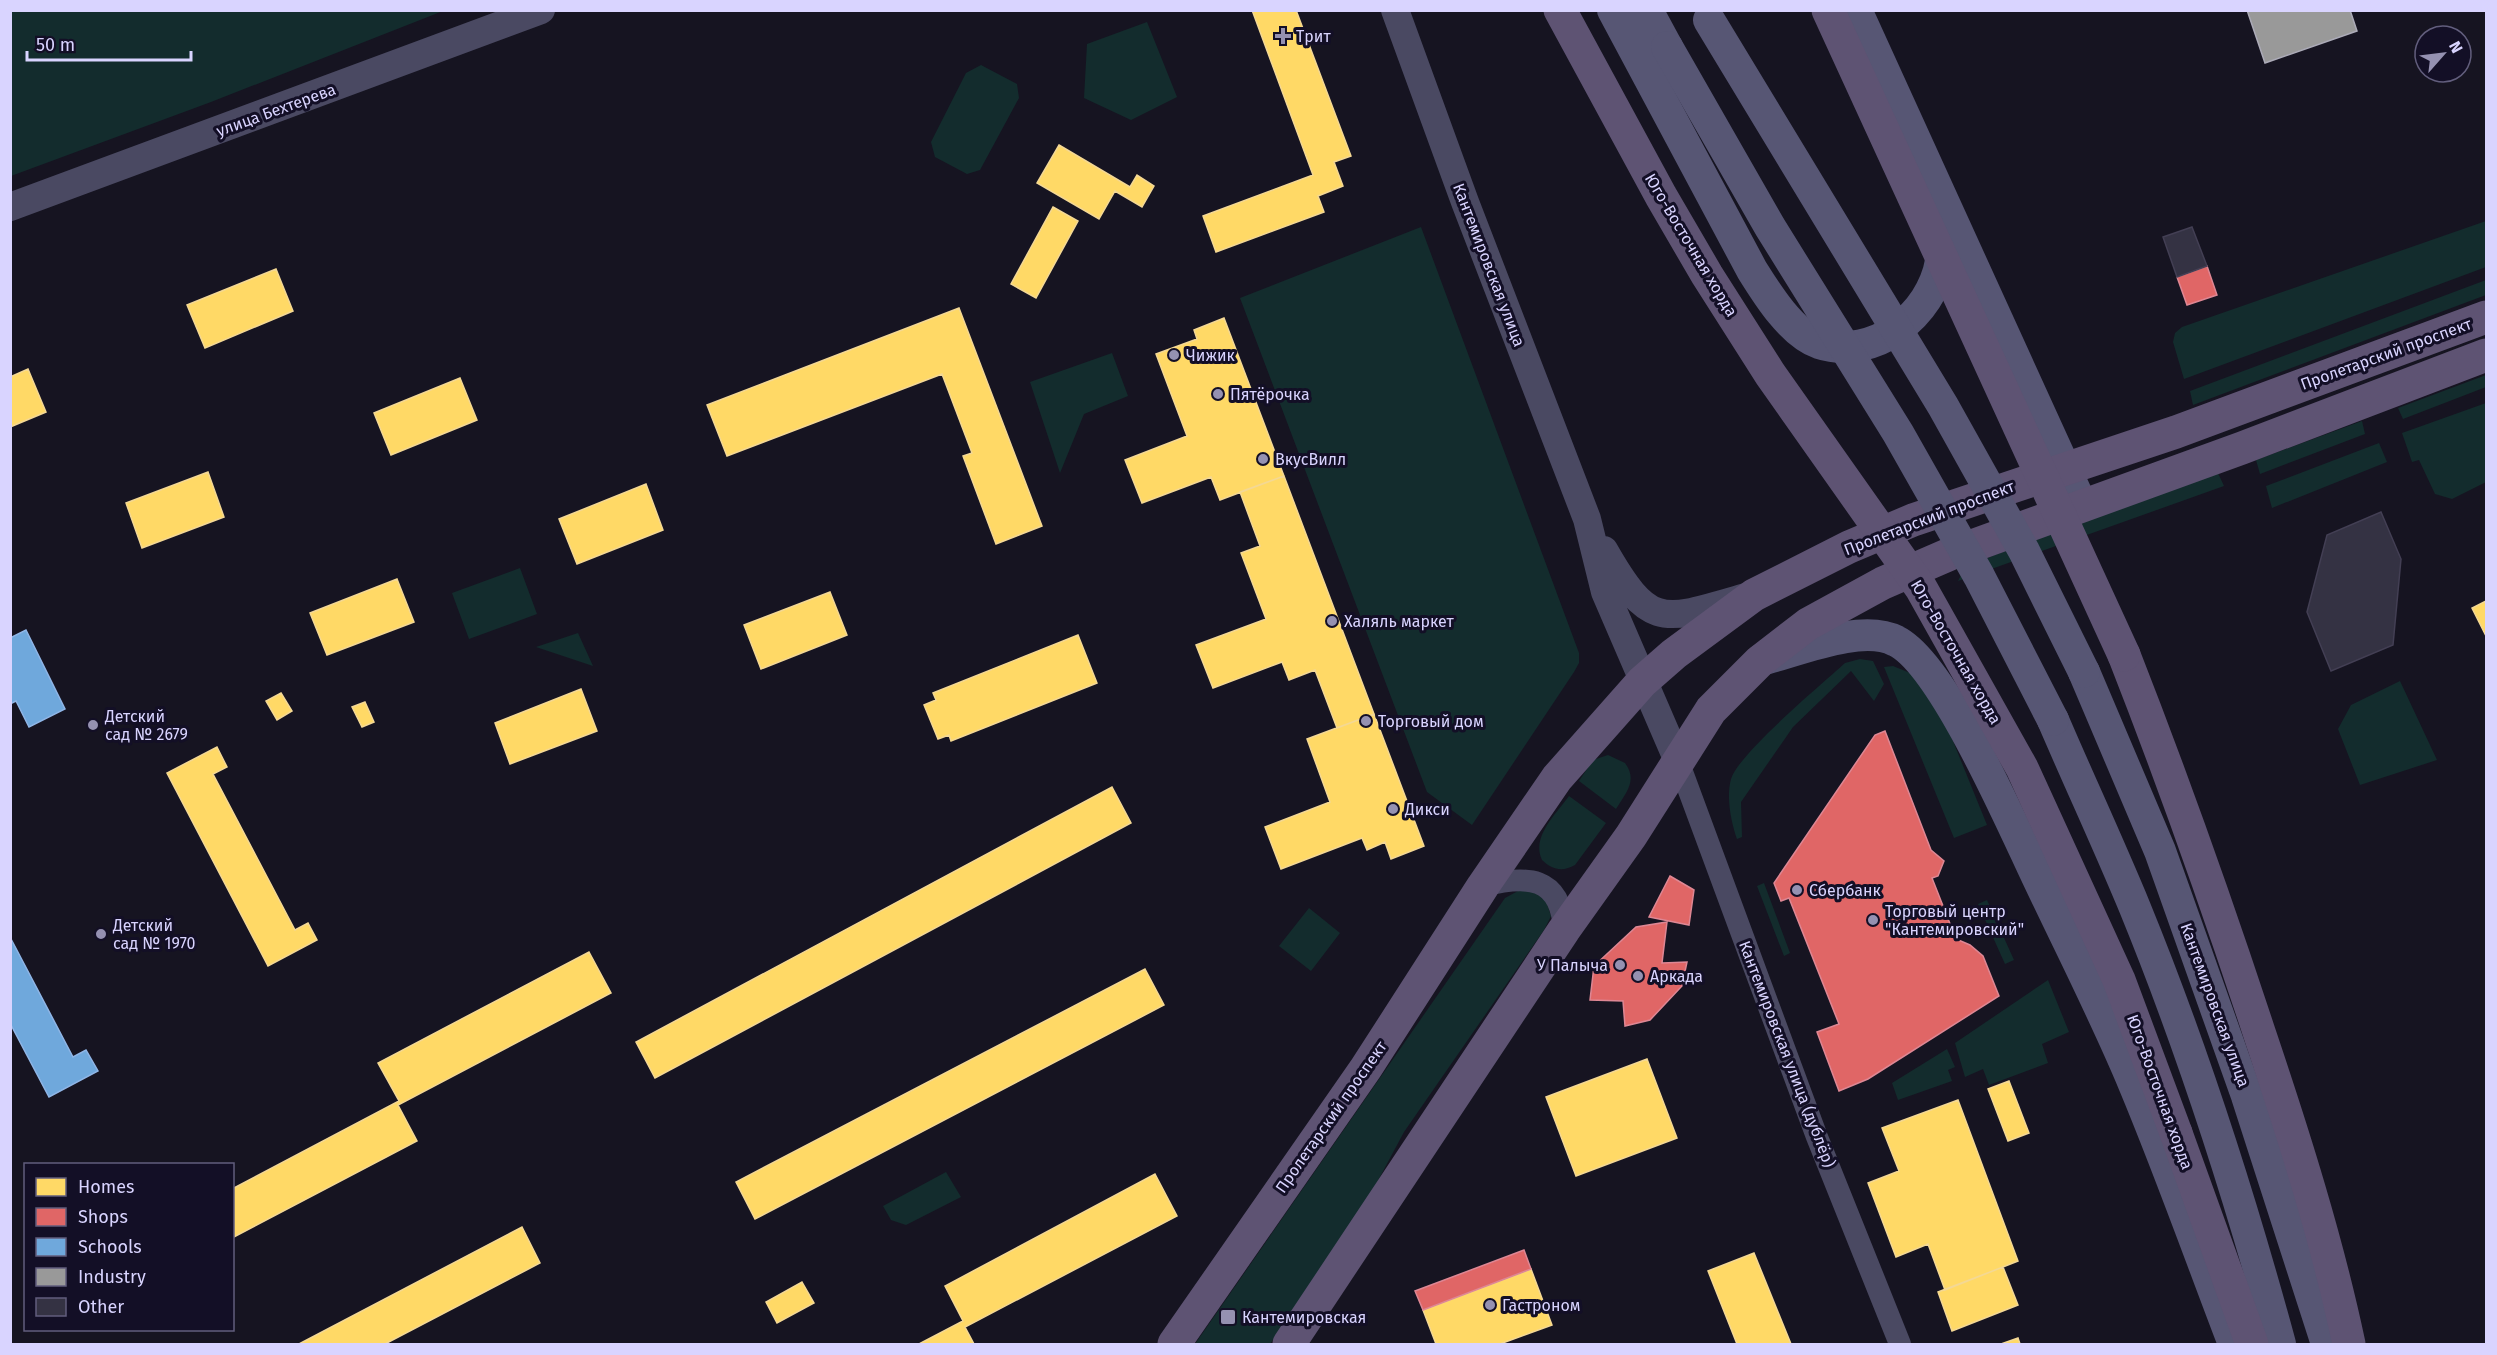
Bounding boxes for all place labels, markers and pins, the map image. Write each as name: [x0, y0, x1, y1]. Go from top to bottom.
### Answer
marker: Трит: [1274, 27, 1292, 45]
place label: Трит: [1296, 27, 1331, 46]
place label: Чижик: [1186, 346, 1235, 365]
marker: Чижик: [1167, 348, 1181, 362]
place label: Пятёрочка: [1230, 385, 1310, 404]
marker: Пятёрочка: [1211, 387, 1225, 401]
place label: ВкусВилл: [1275, 450, 1346, 469]
marker: ВкусВилл: [1256, 452, 1270, 466]
place label: Халяль маркет: [1344, 612, 1454, 631]
marker: Халяль маркет: [1325, 614, 1339, 628]
place label: Детский сад № 2679: [104, 707, 188, 744]
place label: Торговый дом: [1378, 712, 1484, 731]
marker: Торговый дом: [1359, 714, 1373, 728]
marker: Детский сад № 2679: [86, 718, 100, 732]
place label: Дикси: [1404, 800, 1450, 819]
marker: Дикси: [1386, 802, 1400, 816]
place label: Сбербанк: [1809, 881, 1881, 900]
marker: Сбербанк: [1790, 883, 1804, 897]
place label: Торговый центр "Кантемировский": [1885, 902, 2024, 939]
marker: Торговый центр "Кантемировский": [1866, 913, 1880, 927]
place label: Детский сад № 1970: [112, 916, 196, 953]
marker: Детский сад № 1970: [94, 927, 108, 941]
place label: У Палыча: [1537, 956, 1608, 975]
marker: У Палыча: [1613, 958, 1627, 972]
place label: Аркада: [1650, 967, 1703, 986]
marker: Аркада: [1631, 969, 1645, 983]
place label: Гастроном: [1502, 1296, 1581, 1315]
marker: Гастроном: [1483, 1298, 1497, 1312]
marker: Кантемировская: [1219, 1308, 1237, 1326]
place label: Кантемировская: [1242, 1308, 1366, 1327]

